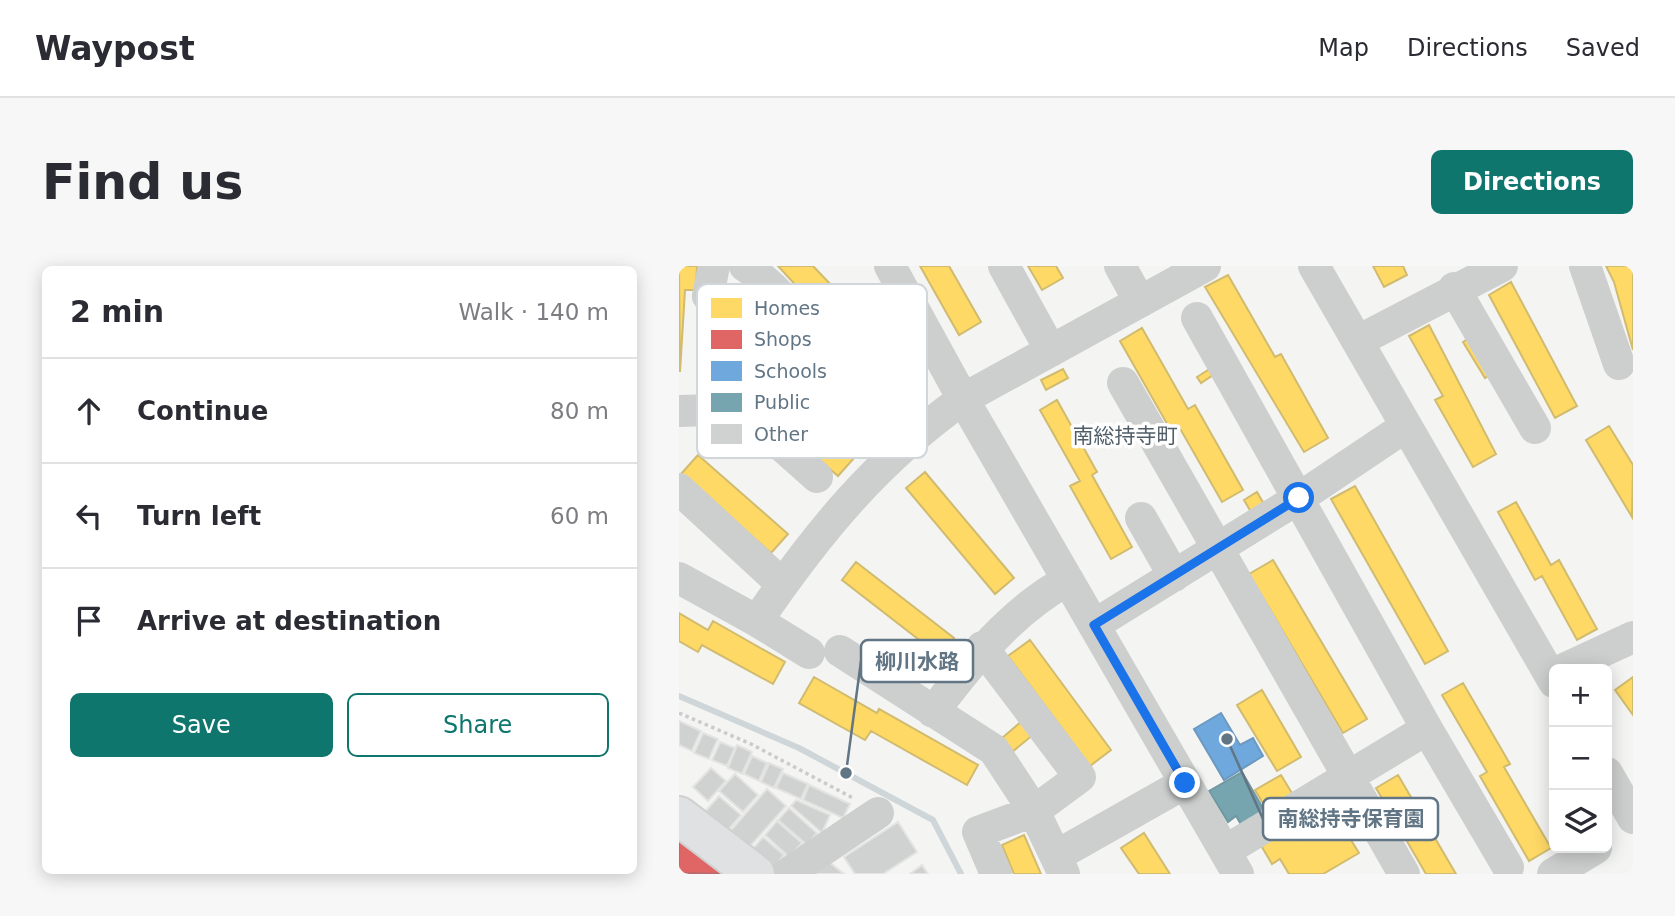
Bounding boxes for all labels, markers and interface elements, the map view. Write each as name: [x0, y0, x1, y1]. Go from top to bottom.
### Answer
text: Waypost: [35, 29, 195, 68]
text: Map: [1318, 34, 1369, 62]
text: Directions: [1407, 34, 1528, 62]
text: Saved: [1566, 34, 1640, 62]
button: Directions: [1431, 150, 1633, 214]
text: Find us: [42, 154, 243, 211]
legend: [697, 284, 927, 458]
text: 2 min: [70, 294, 164, 329]
text: Homes: [754, 297, 820, 319]
text: Walk · 140 m: [458, 299, 609, 325]
text: Shops: [754, 328, 812, 350]
text: Schools: [754, 360, 827, 382]
text: Public: [754, 391, 810, 413]
icon: ahead: [70, 392, 108, 430]
text: Continue: [137, 396, 268, 426]
text: 80 m: [550, 398, 609, 424]
text: Other: [754, 423, 808, 445]
district label: 南総持寺町: [1073, 424, 1178, 448]
route start: [1283, 482, 1314, 513]
icon: left: [70, 497, 108, 535]
text: Turn left: [137, 501, 261, 531]
text: 60 m: [550, 503, 609, 529]
icon: arrive: [70, 602, 108, 640]
text: Arrive at destination: [137, 606, 441, 636]
callout: 柳川水路: [861, 640, 973, 682]
text: 柳川水路: [875, 650, 959, 674]
map controls: [1549, 664, 1612, 853]
button: +: [1549, 664, 1612, 727]
button: Save: [70, 693, 333, 757]
button: Share: [347, 693, 609, 757]
button: −: [1549, 727, 1612, 790]
route end: [1169, 767, 1200, 798]
button: layers: [1549, 790, 1612, 853]
callout: 南総持寺保育園: [1263, 798, 1438, 840]
text: 南総持寺保育園: [1278, 807, 1425, 831]

